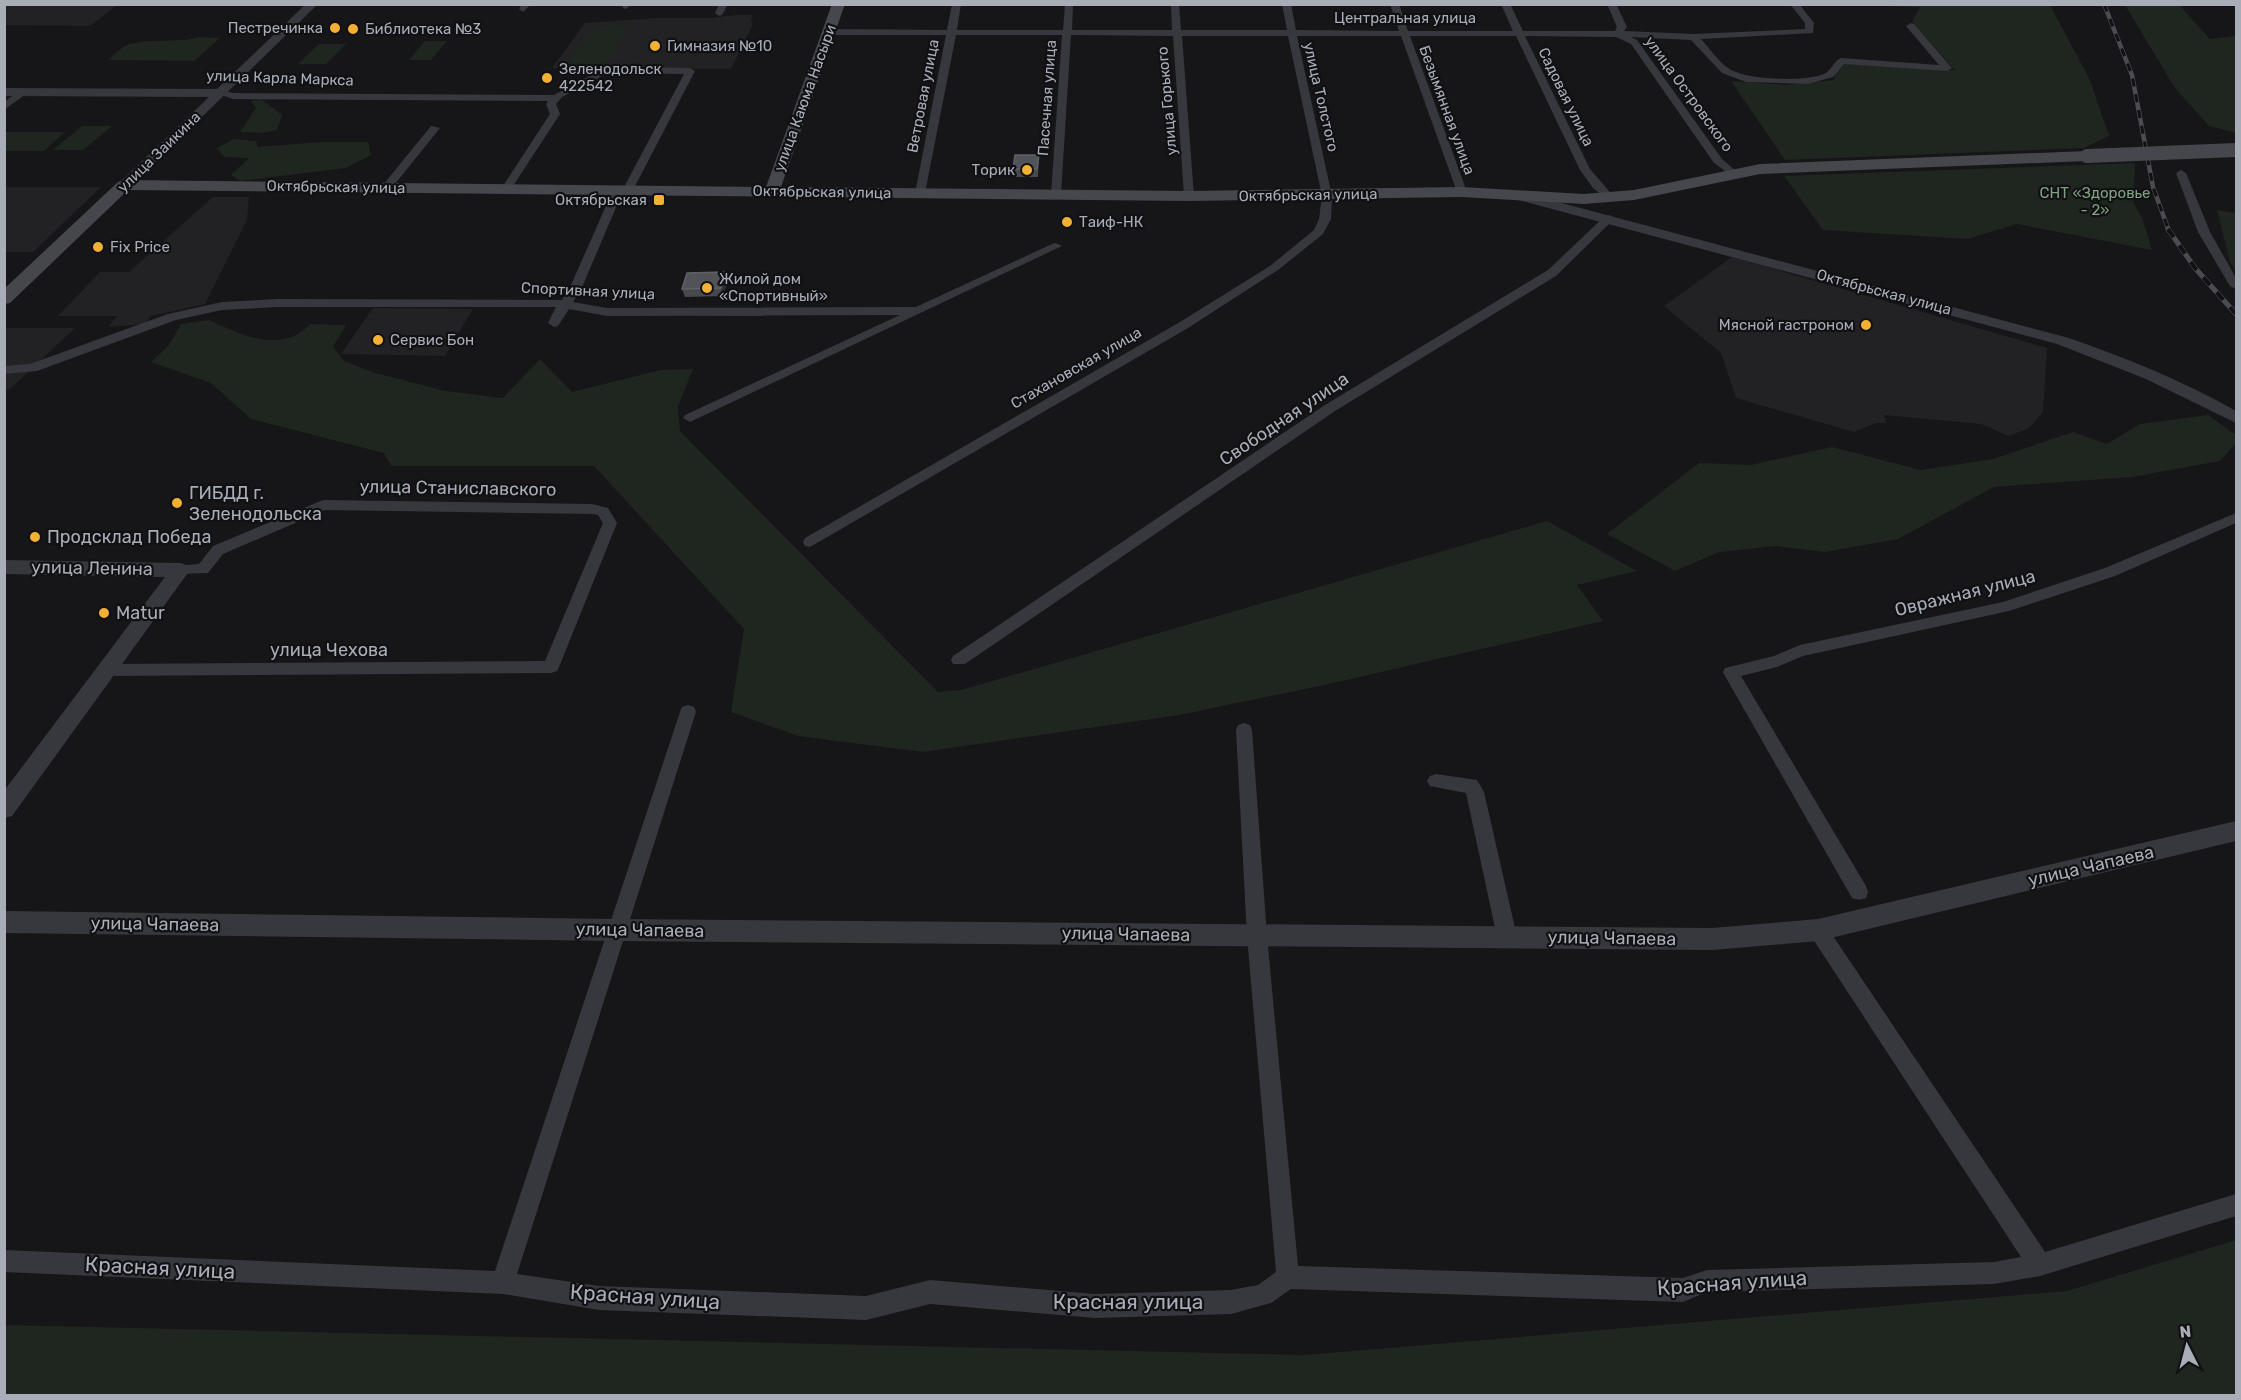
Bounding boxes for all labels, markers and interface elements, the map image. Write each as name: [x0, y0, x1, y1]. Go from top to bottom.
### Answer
street label: Центральная улица: [1334, 9, 1476, 27]
place label: Пестречинка: [228, 19, 323, 37]
place label: Библиотека №3: [365, 20, 481, 38]
marker: Пестречинка: [328, 21, 342, 35]
marker: Библиотека №3: [346, 22, 360, 36]
street label: улица Каюма Насыри: [770, 22, 840, 174]
street label: улица Островского: [1641, 33, 1737, 155]
place label: Гимназия №10: [667, 37, 772, 55]
street label: Ветровая улица: [903, 38, 943, 154]
marker: Гимназия №10: [648, 39, 662, 53]
street label: Пасечная улица: [1034, 39, 1060, 157]
street label: улица Толстого: [1300, 40, 1342, 154]
street label: Безымянная улица: [1415, 43, 1479, 177]
street label: Садовая улица: [1534, 45, 1598, 149]
street label: улица Горького: [1153, 46, 1181, 156]
place label: Зеленодольск 422542: [559, 60, 662, 95]
street label: улица Карла Маркса: [206, 66, 354, 90]
marker: Зеленодольск 422542: [540, 71, 554, 85]
street label: улица Заикина: [114, 108, 204, 196]
place label: Торик: [972, 161, 1015, 179]
marker: Торик: [1020, 163, 1034, 177]
street label: Октябрьская улица: [266, 177, 406, 197]
street label: Октябрьская улица: [752, 182, 892, 202]
park label: СНТ «Здоровье - 2»: [2040, 184, 2151, 219]
street label: Октябрьская улица: [1238, 185, 1378, 205]
place label: Октябрьская: [555, 191, 647, 209]
marker: Октябрьская: [652, 193, 666, 207]
place label: Таиф-НК: [1079, 213, 1144, 231]
marker: Таиф-НК: [1060, 215, 1074, 229]
place label: Fix Price: [110, 238, 170, 256]
marker: Fix Price: [91, 240, 105, 254]
street label: Октябрьская улица: [1815, 265, 1953, 319]
place label: Жилой дом «Спортивный»: [719, 270, 828, 305]
street label: Спортивная улица: [521, 279, 655, 303]
marker: Жилой дом «Спортивный»: [700, 281, 714, 295]
place label: Мясной гастроном: [1719, 316, 1854, 334]
marker: Мясной гастроном: [1859, 318, 1873, 332]
street label: Стахановская улица: [1007, 323, 1145, 413]
place label: Сервис Бон: [390, 331, 474, 349]
marker: Сервис Бон: [371, 333, 385, 347]
street label: Свободная улица: [1215, 368, 1353, 470]
street label: улица Станиславского: [359, 475, 557, 501]
place label: ГИБДД г. Зеленодольска: [189, 482, 322, 525]
marker: ГИБДД г. Зеленодольска: [170, 496, 184, 510]
place label: Продсклад Победа: [47, 526, 211, 548]
marker: Продсклад Победа: [28, 530, 42, 544]
street label: улица Ленина: [31, 556, 153, 580]
street label: Овражная улица: [1892, 565, 2038, 621]
place label: Matur: [116, 602, 165, 624]
marker: Matur: [97, 606, 111, 620]
street label: улица Чехова: [270, 639, 388, 661]
street label: улица Чапаева: [2026, 841, 2156, 891]
street label: улица Чапаева: [91, 912, 219, 936]
street label: улица Чапаева: [576, 918, 704, 942]
street label: улица Чапаева: [1062, 922, 1190, 946]
street label: улица Чапаева: [1548, 926, 1676, 950]
street label: Красная улица: [84, 1251, 236, 1284]
street label: Красная улица: [1656, 1265, 1808, 1300]
street label: Красная улица: [569, 1279, 721, 1314]
street label: Красная улица: [1053, 1289, 1203, 1314]
north arrow: [2157, 1316, 2217, 1376]
text: N: [2179, 1322, 2192, 1342]

